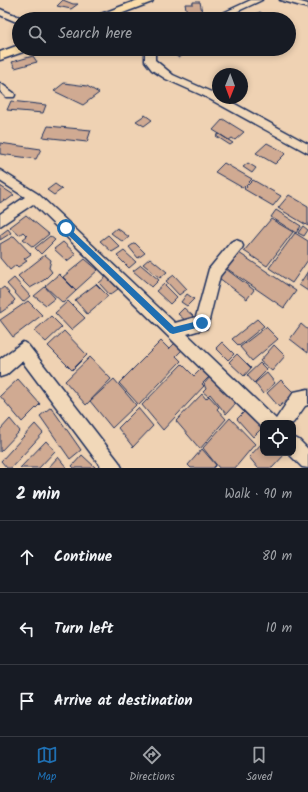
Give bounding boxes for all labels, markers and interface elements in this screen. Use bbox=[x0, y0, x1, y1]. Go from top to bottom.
search box bbox=[12, 12, 296, 56]
text: Search here bbox=[58, 22, 132, 46]
icon: search bbox=[26, 23, 48, 45]
north arrow bbox=[212, 68, 248, 104]
route start bbox=[57, 219, 75, 237]
route end bbox=[193, 314, 211, 332]
map controls bbox=[260, 420, 296, 456]
button: locate bbox=[260, 420, 296, 456]
text: 2 min bbox=[16, 481, 60, 508]
text: Walk · 90 m bbox=[225, 484, 292, 505]
text: Continue bbox=[54, 545, 112, 569]
icon: ahead bbox=[16, 546, 38, 568]
text: 80 m bbox=[262, 546, 292, 567]
text: Turn left bbox=[54, 617, 114, 641]
icon: left bbox=[16, 618, 38, 640]
text: 10 m bbox=[266, 618, 292, 639]
text: Arrive at destination bbox=[54, 689, 193, 713]
icon: arrive bbox=[16, 690, 38, 712]
tab: Map bbox=[36, 744, 58, 786]
tab: Directions bbox=[129, 744, 175, 786]
tab: Saved bbox=[246, 744, 272, 786]

